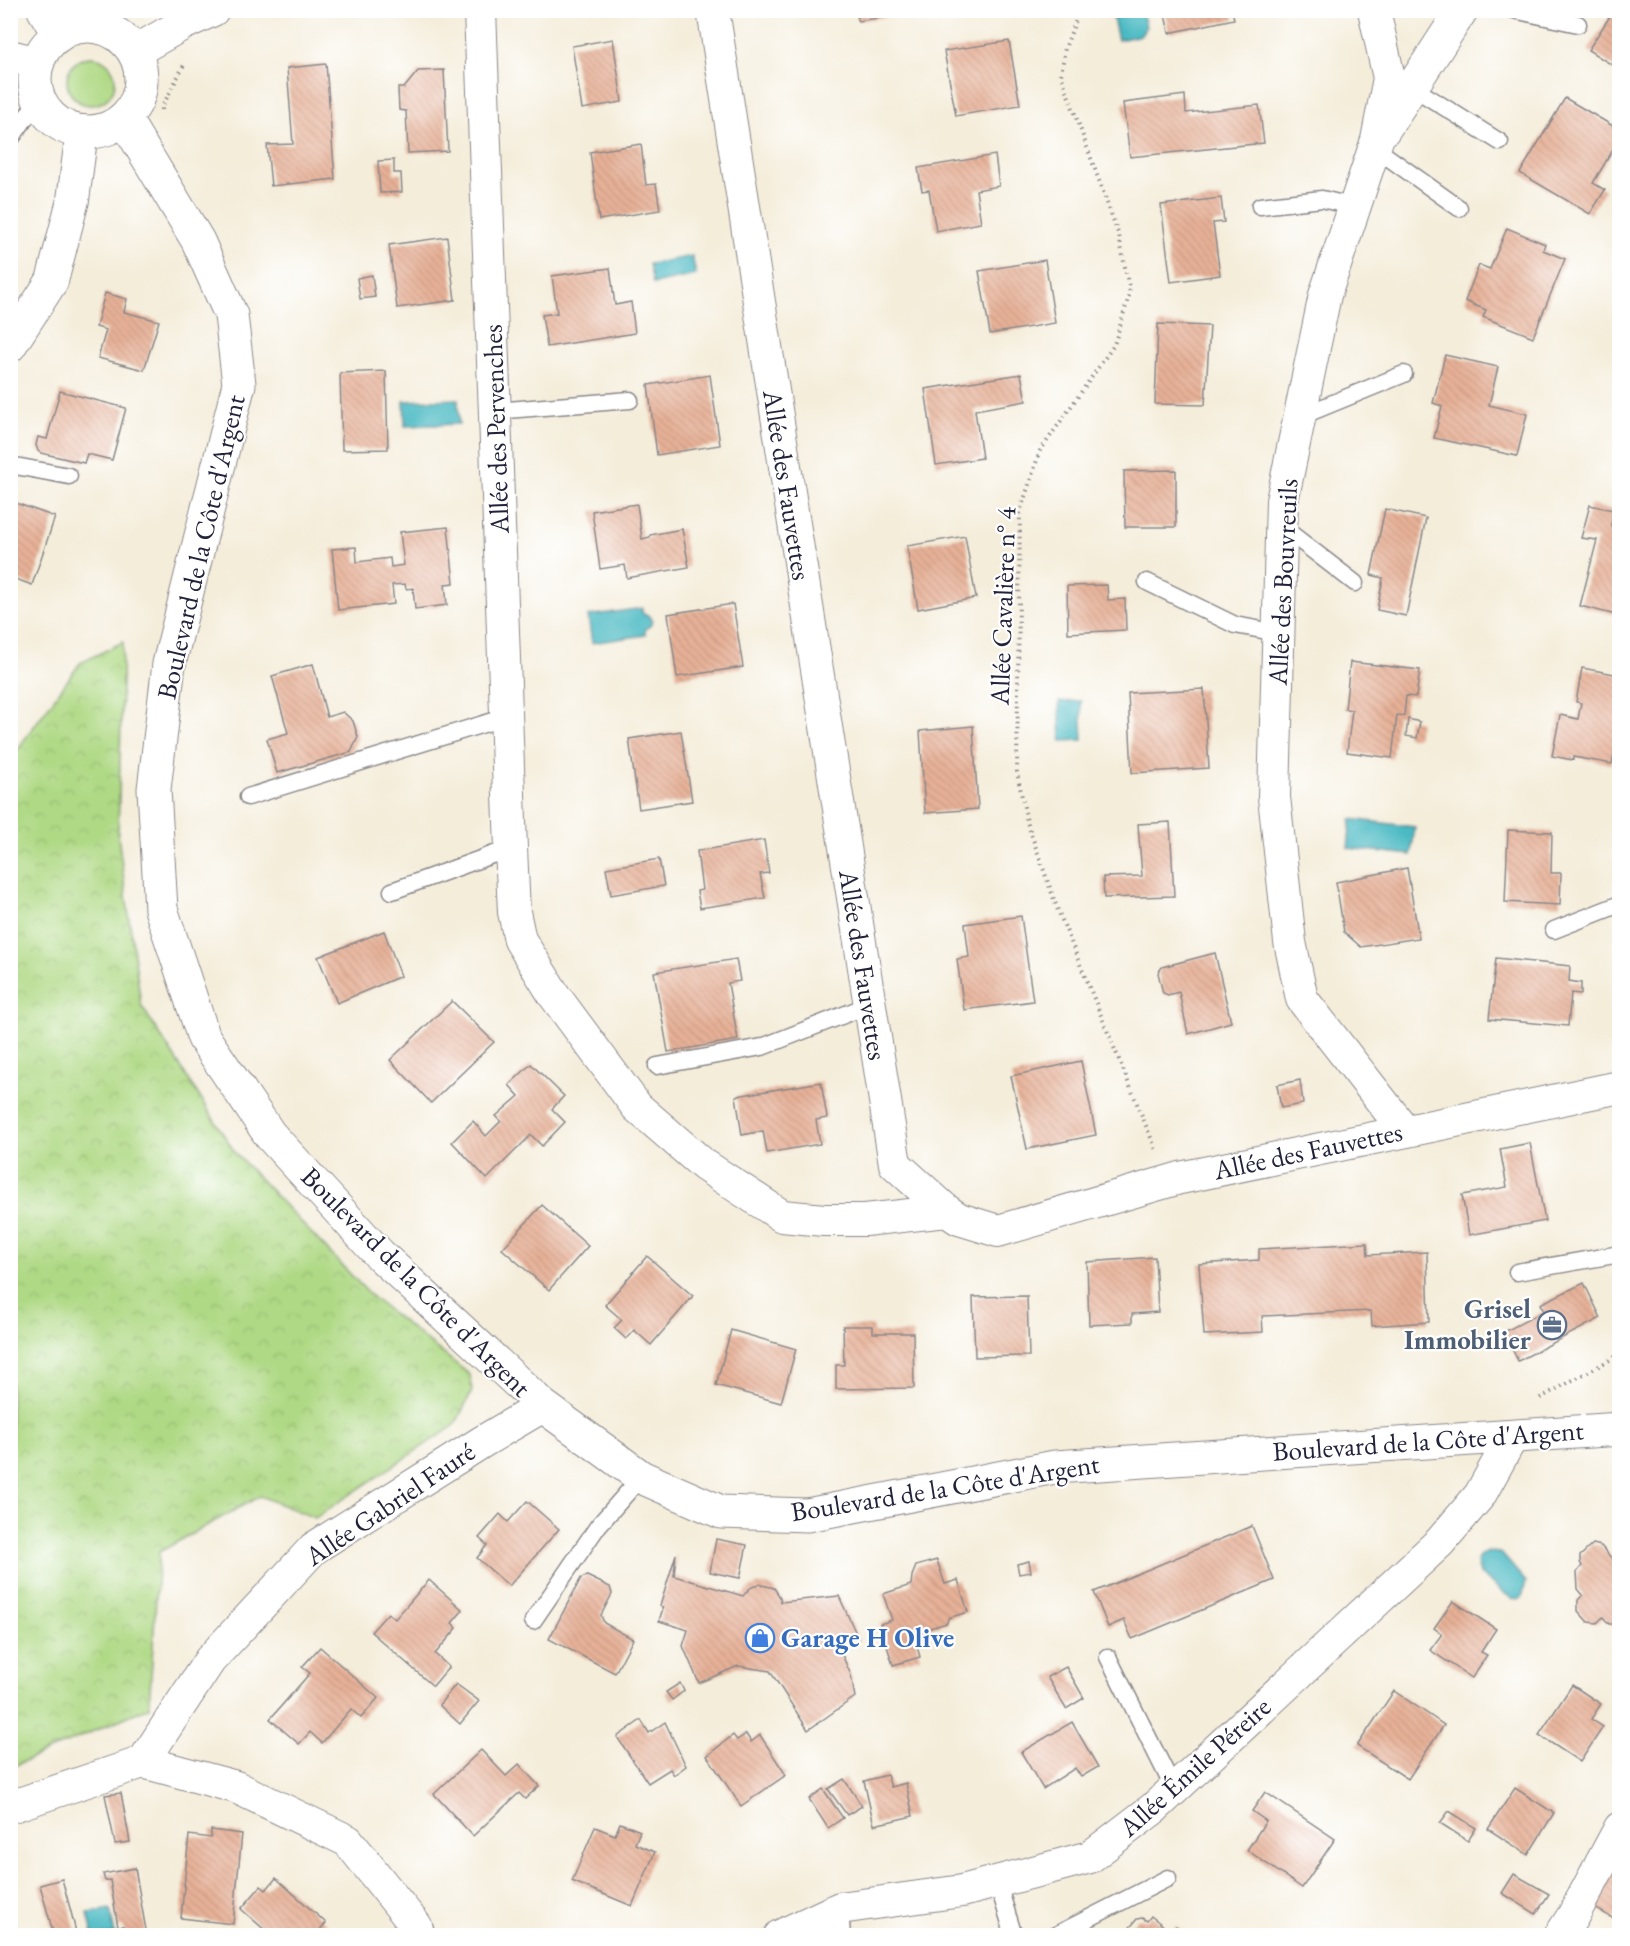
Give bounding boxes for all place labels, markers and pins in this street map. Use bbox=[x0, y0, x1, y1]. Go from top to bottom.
place label: Grisel Immobilier bbox=[1404, 1291, 1532, 1357]
office icon: Grisel Immobilier bbox=[1536, 1309, 1568, 1341]
place label: Garage H Olive bbox=[781, 1620, 954, 1655]
shop icon: Garage H Olive bbox=[744, 1622, 776, 1654]

